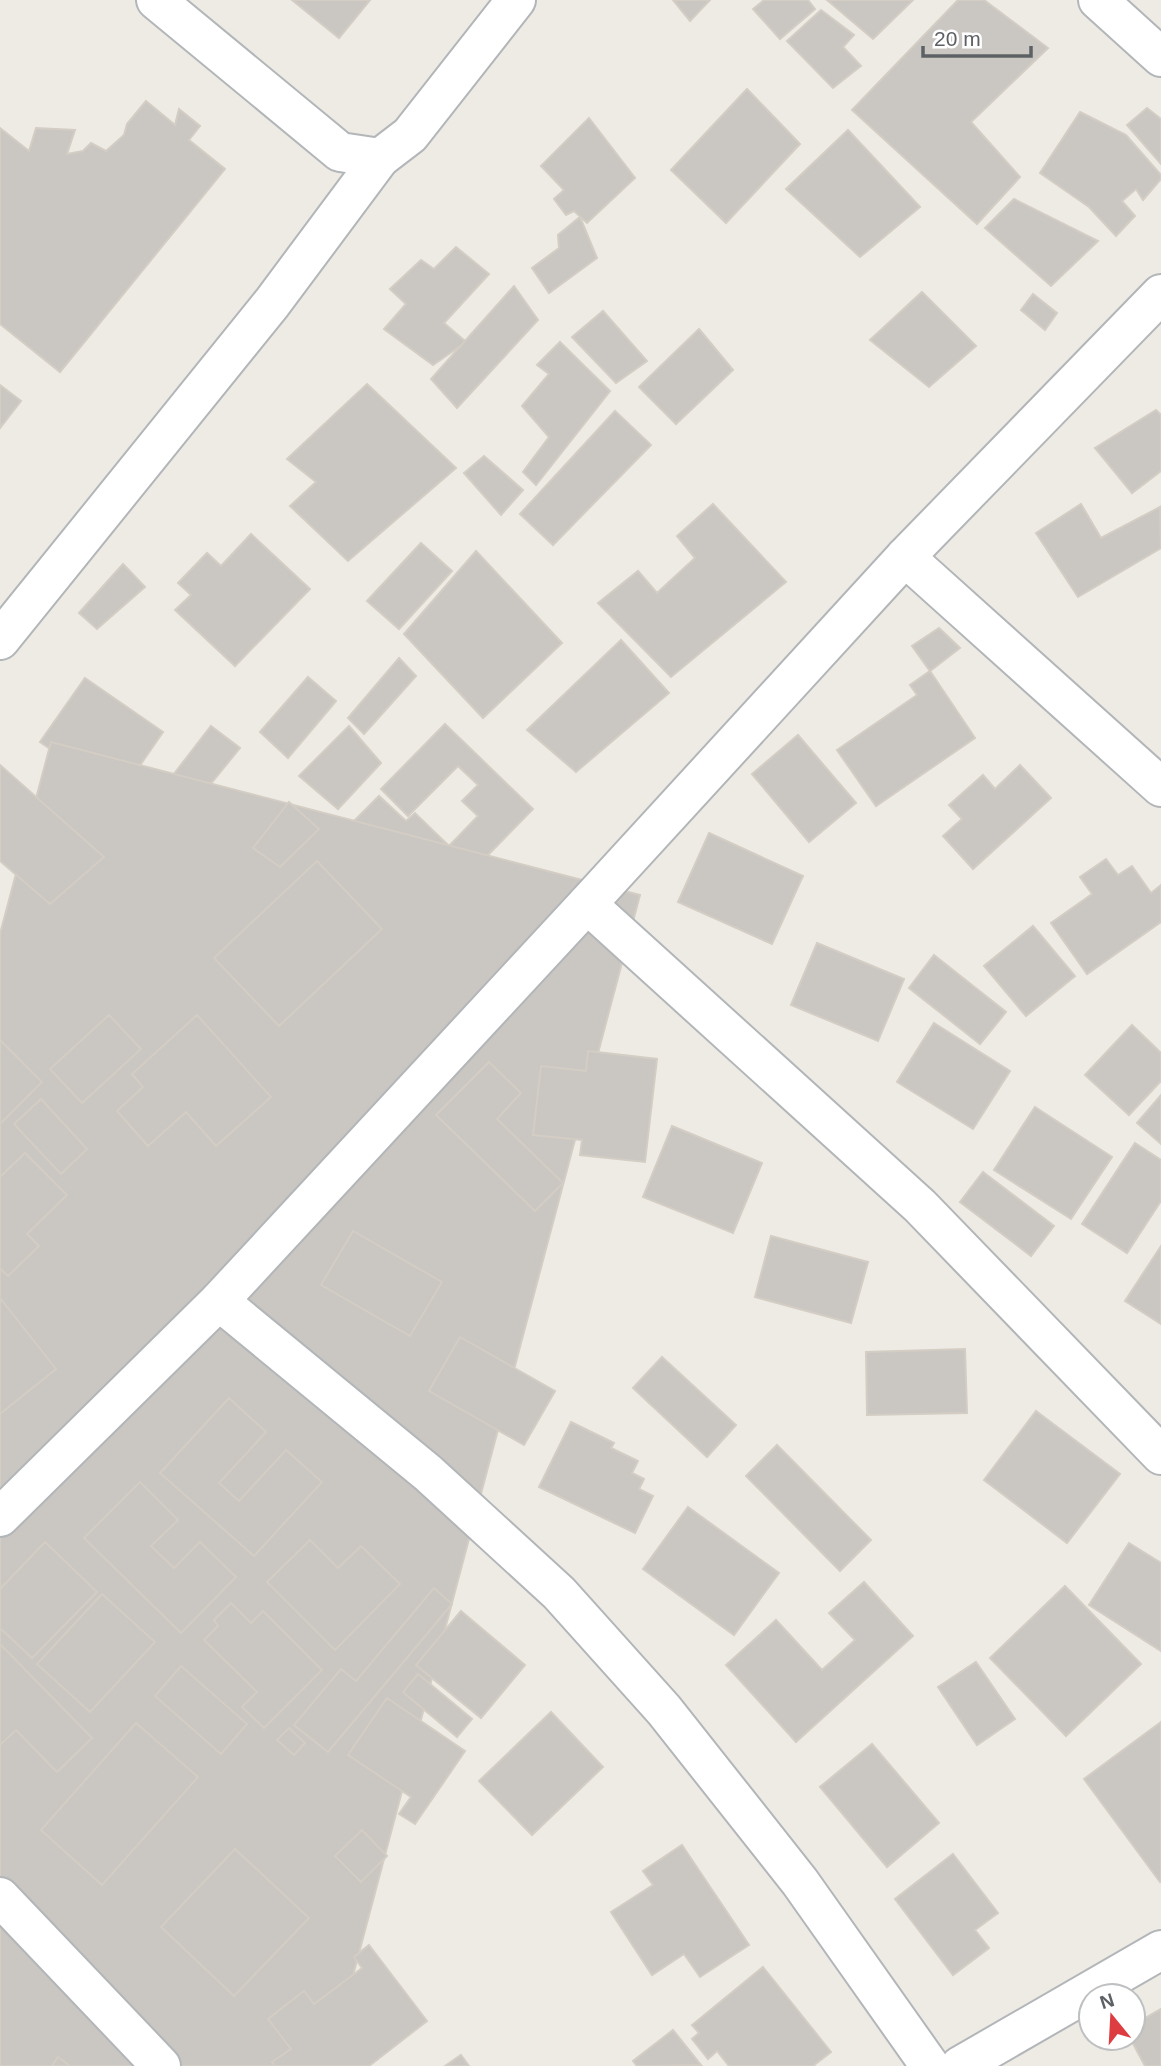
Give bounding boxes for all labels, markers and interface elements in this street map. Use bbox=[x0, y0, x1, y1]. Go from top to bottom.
scale bar bbox=[923, 14, 1032, 58]
text: 20 m bbox=[934, 27, 981, 50]
north arrow bbox=[1077, 1982, 1147, 2052]
text: N bbox=[1097, 1989, 1117, 2013]

